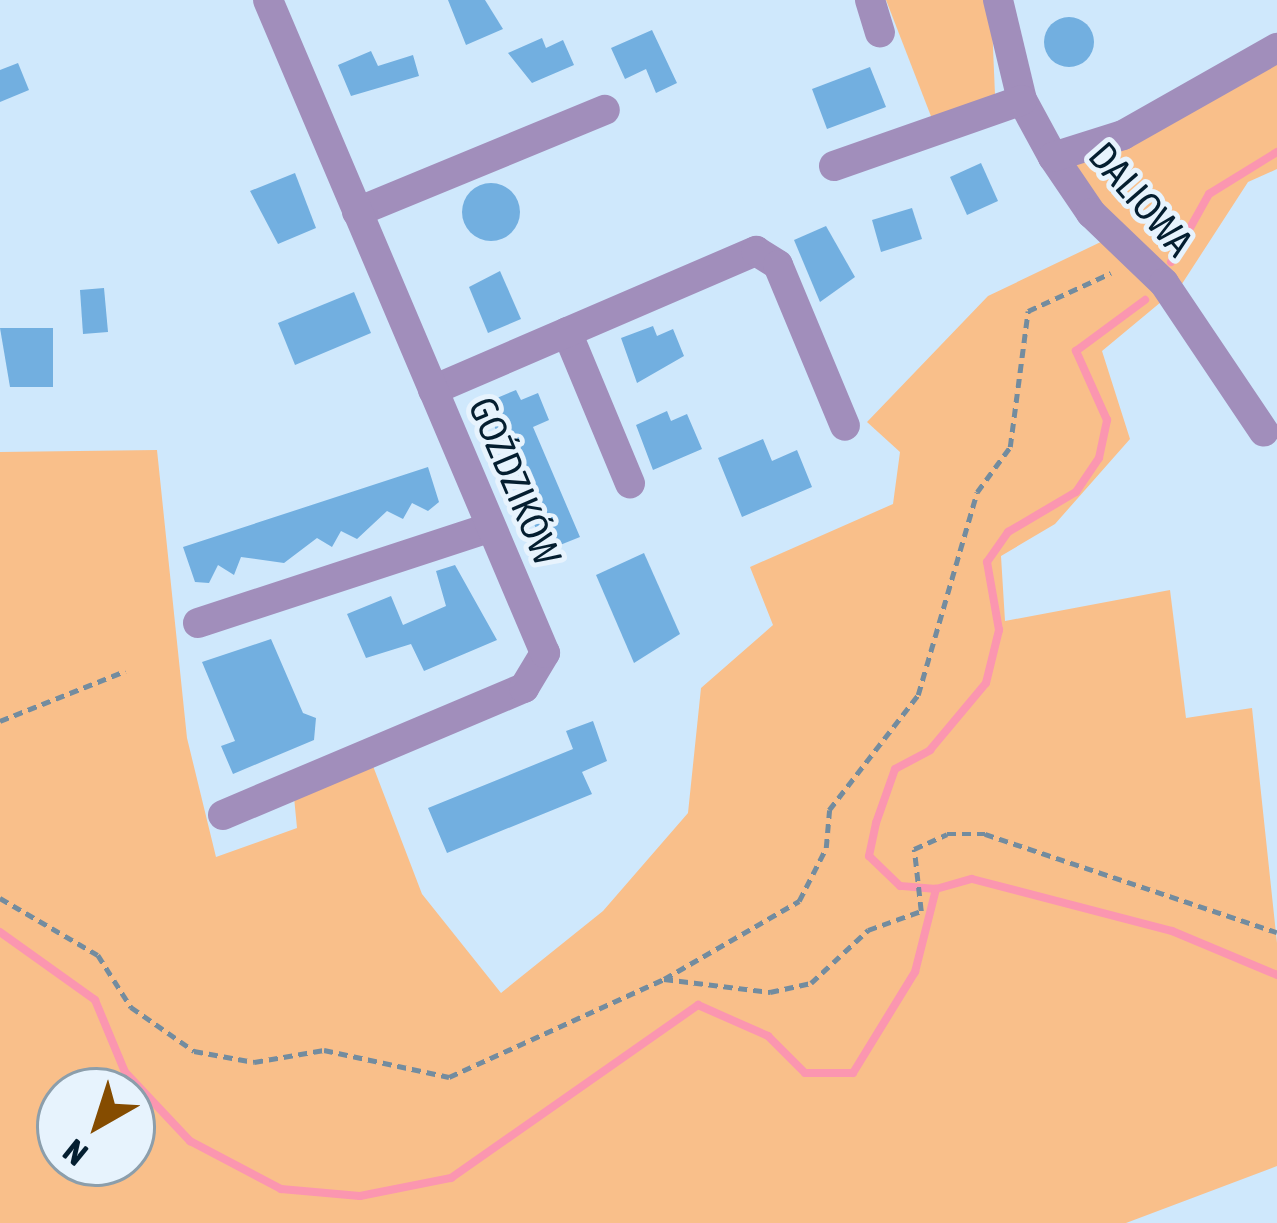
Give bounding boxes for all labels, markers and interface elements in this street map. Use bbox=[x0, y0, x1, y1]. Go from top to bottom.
street label: DALIOWA bbox=[1079, 133, 1203, 265]
street label: GOŹDZIKÓW bbox=[459, 390, 571, 572]
north arrow bbox=[36, 1067, 156, 1187]
text: N bbox=[56, 1132, 95, 1174]

